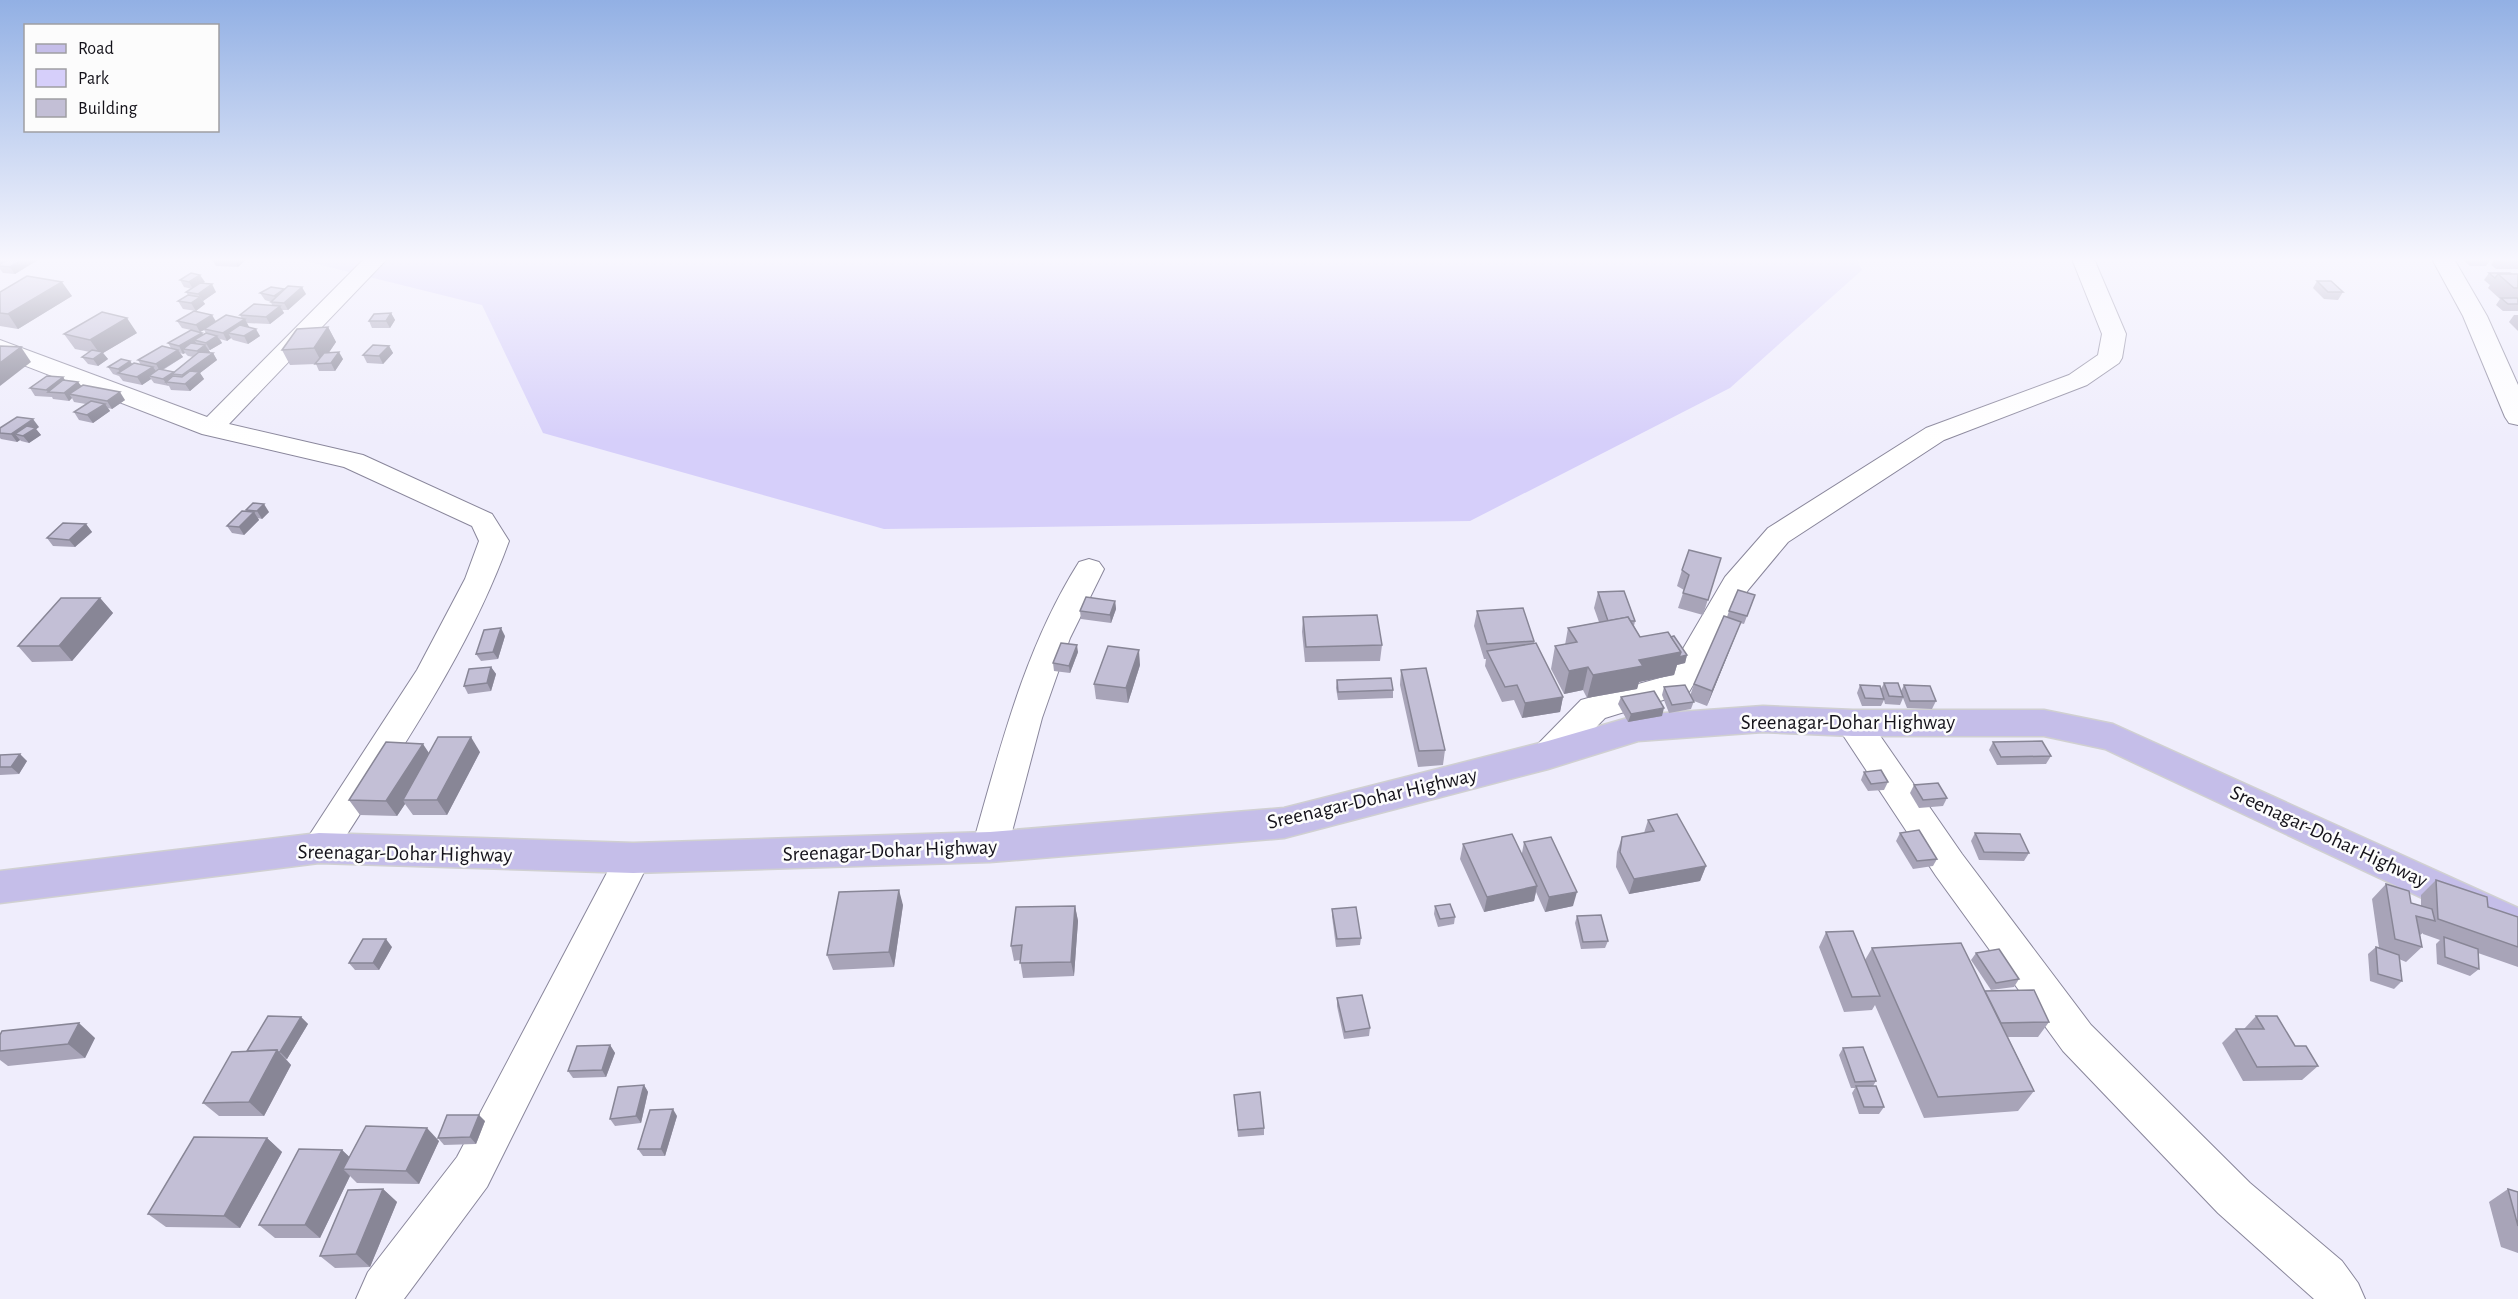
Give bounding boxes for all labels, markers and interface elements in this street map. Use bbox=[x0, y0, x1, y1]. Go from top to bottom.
legend bbox=[24, 24, 219, 132]
text: Road bbox=[78, 40, 114, 58]
text: Park bbox=[78, 70, 110, 88]
text: Building bbox=[78, 100, 138, 118]
street label: Sreenagar-Dohar Highway bbox=[1741, 712, 1955, 733]
street label: Sreenagar-Dohar Highway bbox=[1265, 764, 1479, 833]
street label: Sreenagar-Dohar Highway bbox=[2227, 782, 2431, 891]
street label: Sreenagar-Dohar Highway bbox=[782, 836, 998, 865]
street label: Sreenagar-Dohar Highway bbox=[298, 841, 513, 866]

